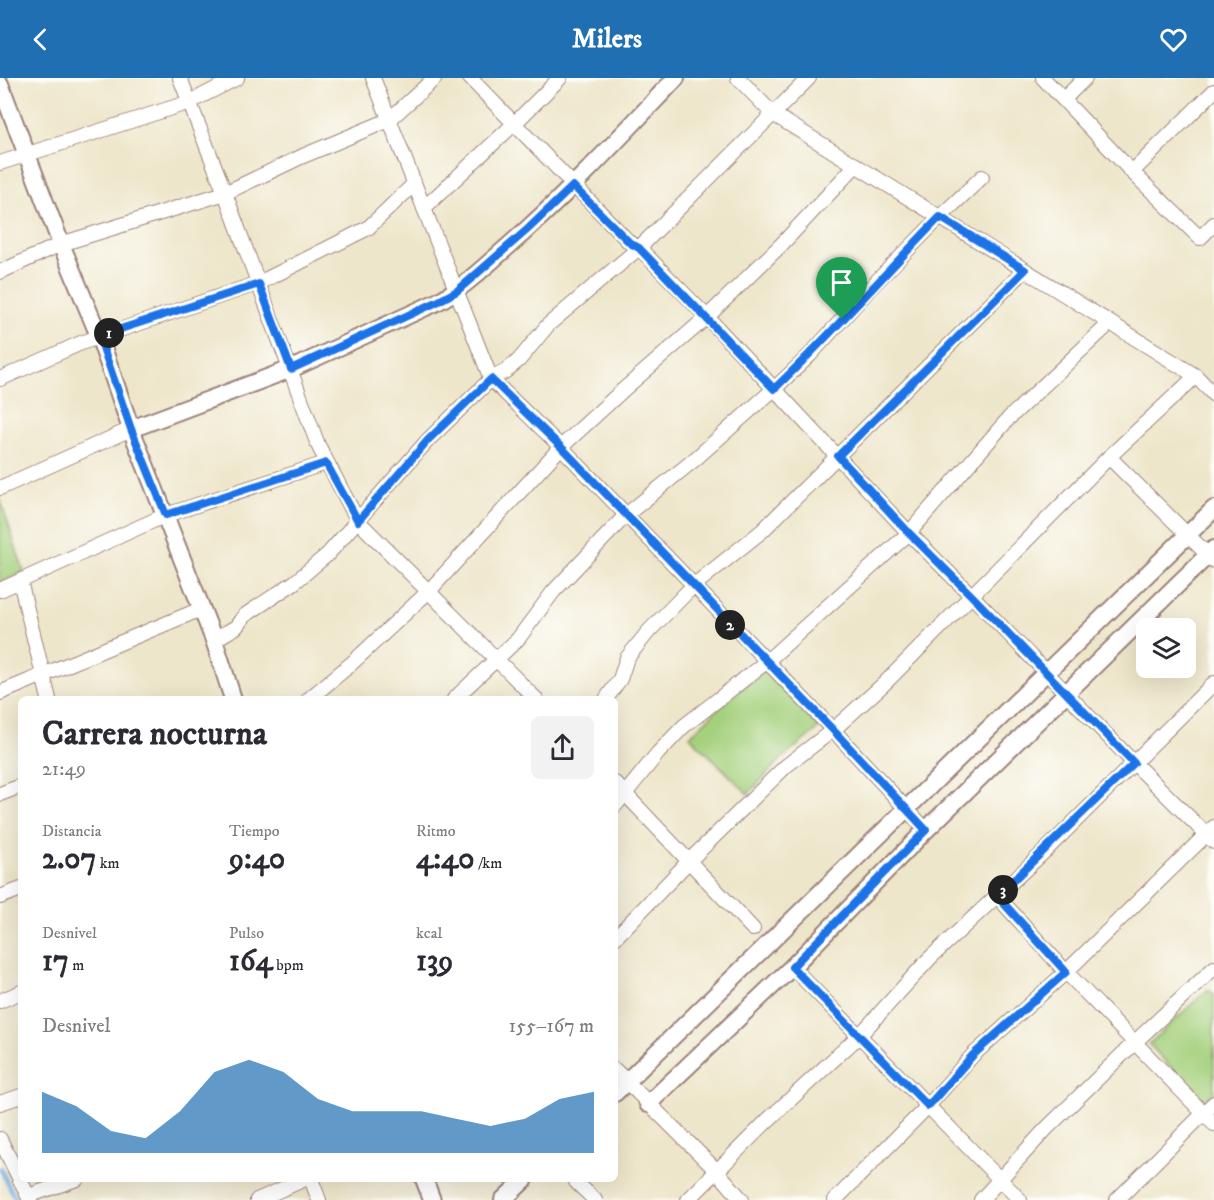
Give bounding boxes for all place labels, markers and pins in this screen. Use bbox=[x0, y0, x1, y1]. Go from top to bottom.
pin bbox=[816, 257, 867, 319]
pin: 1 bbox=[94, 318, 124, 348]
pin: 2 bbox=[715, 610, 745, 640]
pin: 3 bbox=[988, 875, 1018, 905]

